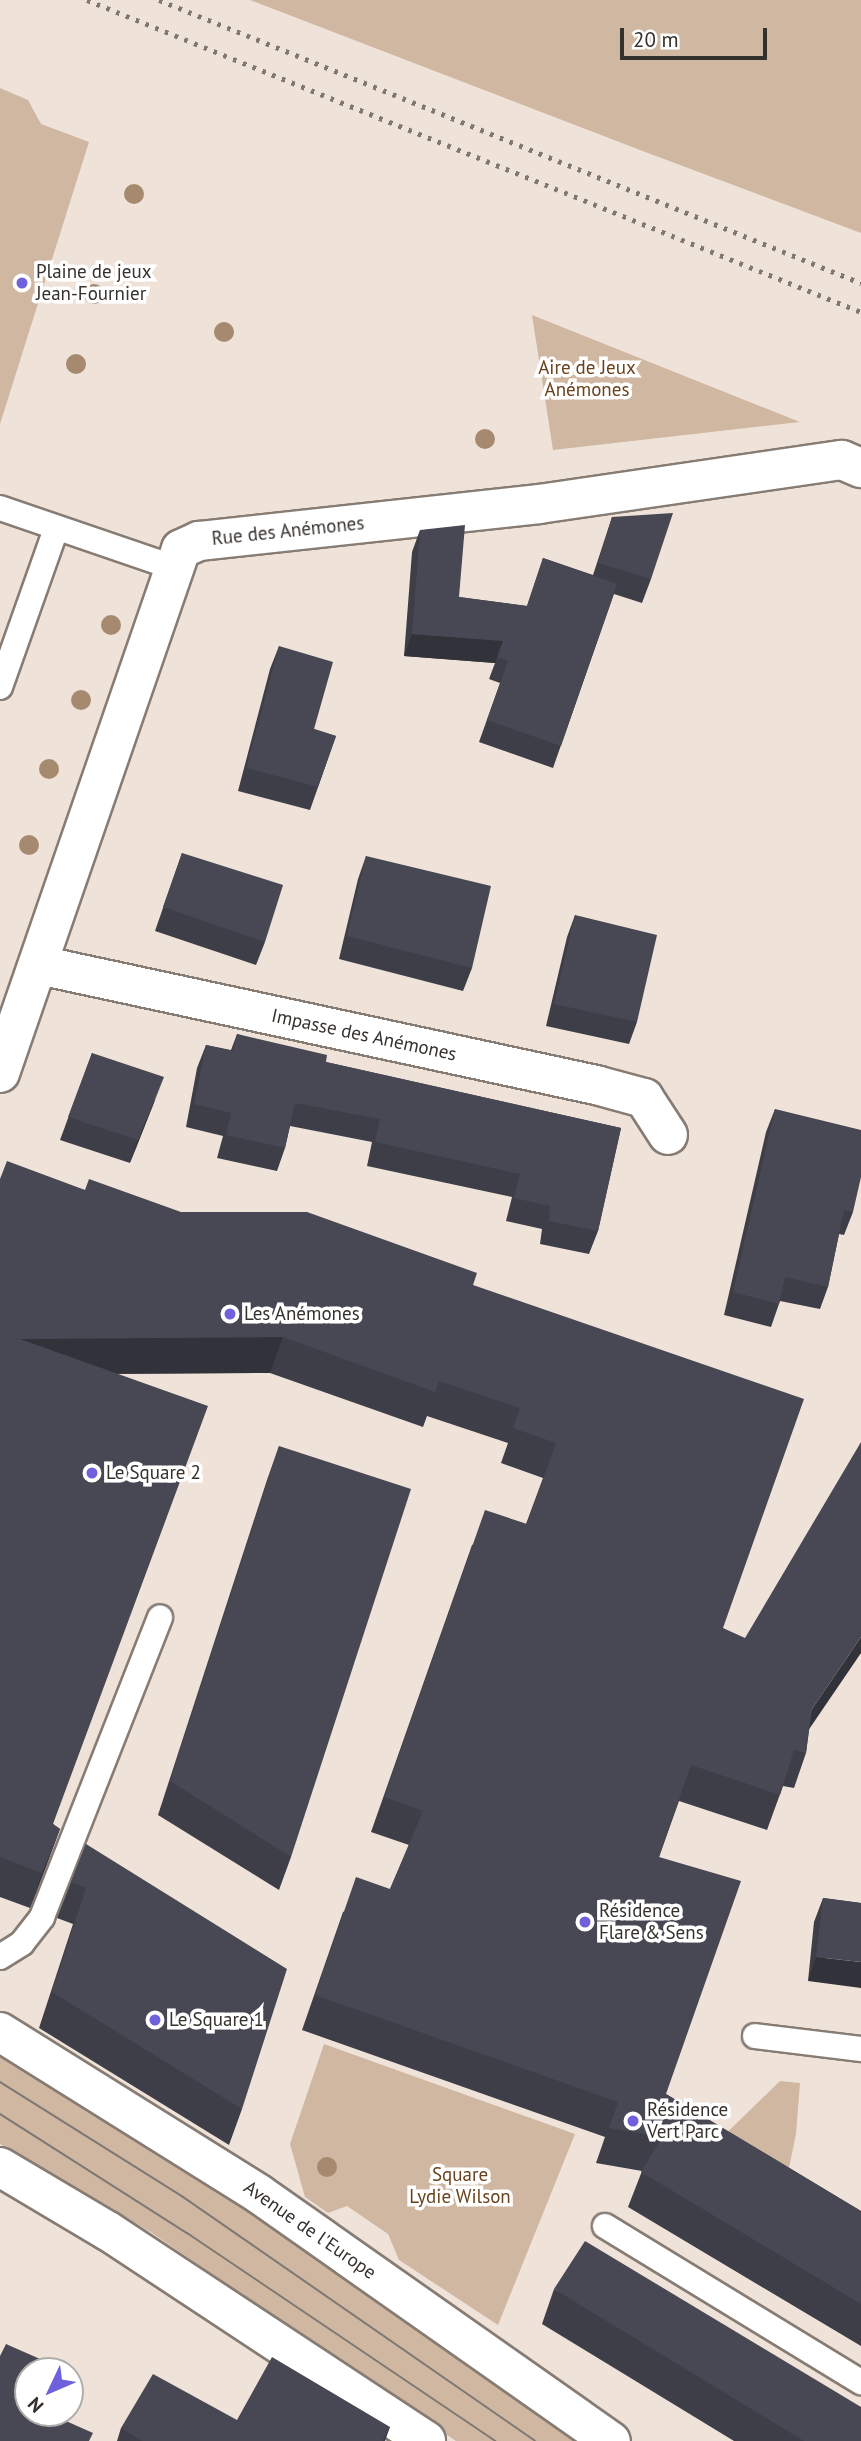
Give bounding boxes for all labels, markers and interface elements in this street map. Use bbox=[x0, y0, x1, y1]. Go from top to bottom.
scale bar bbox=[623, 14, 770, 58]
text: 20 m bbox=[633, 26, 679, 53]
place label: Plaine de jeux Jean-Fournier bbox=[36, 261, 152, 305]
marker: Plaine de jeux Jean-Fournier bbox=[14, 275, 30, 291]
park label: Aire de Jeux Anémones bbox=[538, 357, 636, 401]
street label: Rue des Anémones bbox=[210, 512, 366, 550]
street label: Impasse des Anémones bbox=[269, 1004, 459, 1066]
place label: Les Anémones bbox=[244, 1303, 360, 1325]
marker: Les Anémones bbox=[222, 1306, 238, 1322]
place label: Le Square 2 bbox=[106, 1462, 201, 1484]
marker: Le Square 2 bbox=[84, 1465, 100, 1481]
place label: Résidence Flare & Sens bbox=[599, 1900, 704, 1944]
marker: Résidence Flare & Sens bbox=[577, 1914, 593, 1930]
place label: Le Square 1 bbox=[169, 2009, 264, 2031]
marker: Le Square 1 bbox=[147, 2012, 163, 2028]
place label: Résidence Vert Parc bbox=[647, 2099, 728, 2143]
marker: Résidence Vert Parc bbox=[625, 2113, 641, 2129]
park label: Square Lydie Wilson bbox=[409, 2164, 511, 2208]
street label: Avenue de l'Europe bbox=[240, 2176, 380, 2284]
north arrow bbox=[14, 2357, 84, 2427]
text: N bbox=[22, 2392, 48, 2418]

